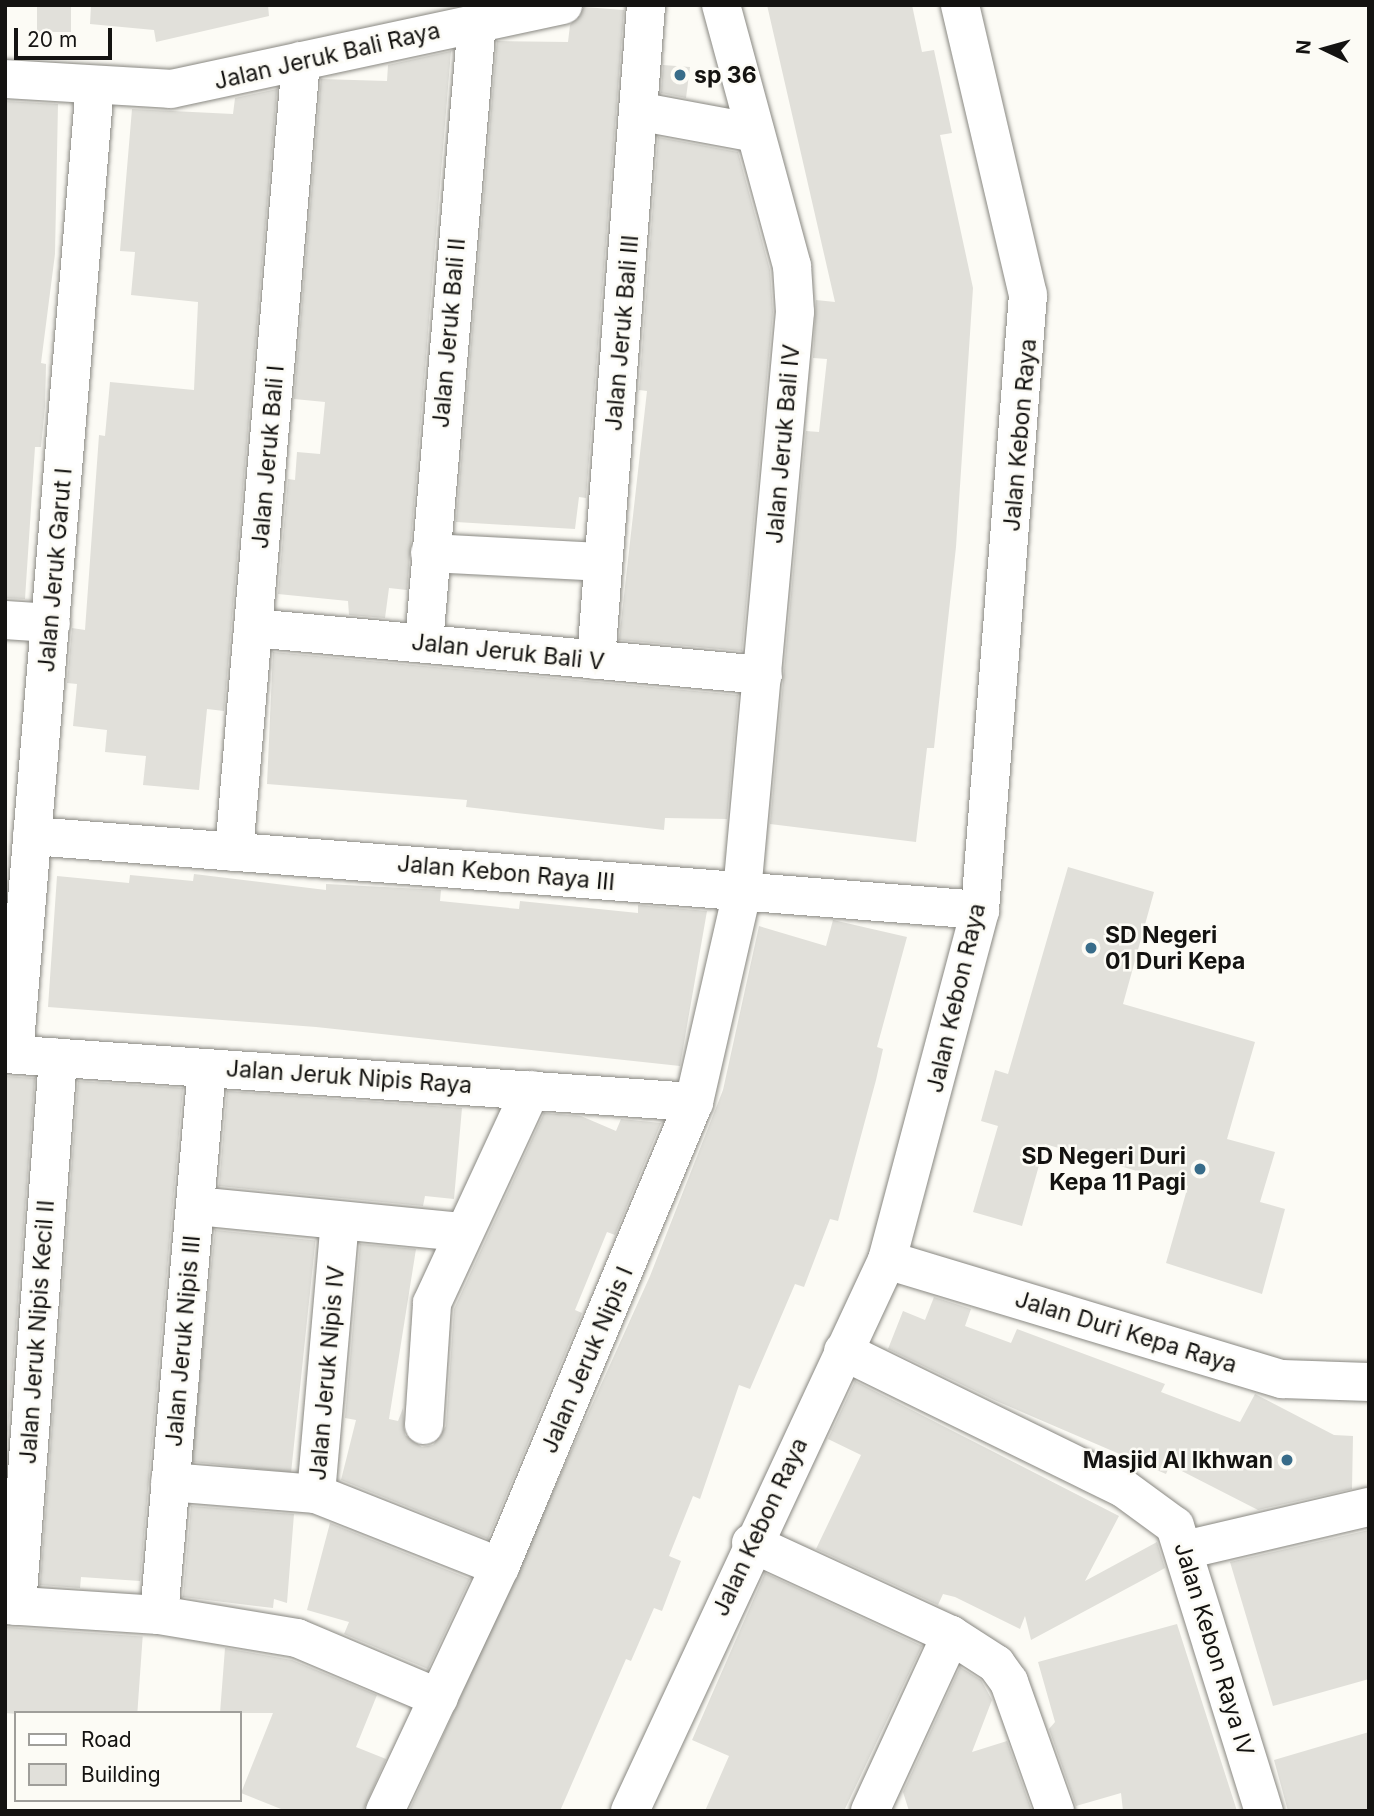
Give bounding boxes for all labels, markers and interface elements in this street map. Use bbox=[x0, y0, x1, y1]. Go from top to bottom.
scale bar bbox=[18, 14, 116, 58]
north arrow bbox=[1290, 14, 1360, 84]
street label: Jalan Jeruk Bali Raya bbox=[211, 17, 443, 95]
text: 20 m bbox=[27, 27, 77, 52]
text: N bbox=[1291, 39, 1316, 55]
place label: sp 36 bbox=[694, 61, 757, 89]
marker: sp 36 bbox=[672, 67, 688, 83]
street label: Jalan Jeruk Bali III bbox=[600, 234, 644, 432]
street label: Jalan Jeruk Bali II bbox=[427, 237, 471, 429]
street label: Jalan Kebon Raya bbox=[998, 337, 1042, 533]
street label: Jalan Jeruk Bali IV bbox=[761, 343, 805, 545]
street label: Jalan Jeruk Bali I bbox=[246, 364, 290, 550]
street label: Jalan Jeruk Garut I bbox=[32, 467, 78, 673]
street label: Jalan Jeruk Bali V bbox=[410, 628, 606, 676]
street label: Jalan Kebon Raya III bbox=[396, 850, 616, 896]
street label: Jalan Kebon Raya bbox=[921, 901, 991, 1095]
place label: SD Negeri 01 Duri Kepa bbox=[1105, 921, 1245, 975]
marker: SD Negeri 01 Duri Kepa bbox=[1083, 940, 1099, 956]
street label: Jalan Jeruk Nipis Raya bbox=[225, 1055, 473, 1099]
place label: SD Negeri Duri Kepa 11 Pagi bbox=[1022, 1142, 1186, 1196]
marker: SD Negeri Duri Kepa 11 Pagi bbox=[1192, 1161, 1208, 1177]
street label: Jalan Jeruk Nipis Kecil II bbox=[14, 1199, 60, 1465]
street label: Jalan Jeruk Nipis III bbox=[160, 1234, 206, 1448]
street label: Jalan Jeruk Nipis I bbox=[535, 1263, 639, 1457]
street label: Jalan Jeruk Nipis IV bbox=[304, 1264, 350, 1482]
street label: Jalan Duri Kepa Raya bbox=[1012, 1285, 1240, 1379]
street label: Jalan Kebon Raya bbox=[707, 1433, 813, 1621]
place label: Masjid Al Ikhwan bbox=[1083, 1446, 1273, 1474]
marker: Masjid Al Ikhwan bbox=[1279, 1452, 1295, 1468]
street label: Jalan Kebon Raya IV bbox=[1168, 1539, 1260, 1759]
legend bbox=[14, 1711, 242, 1802]
text: Road bbox=[81, 1727, 132, 1752]
text: Building bbox=[81, 1762, 161, 1787]

